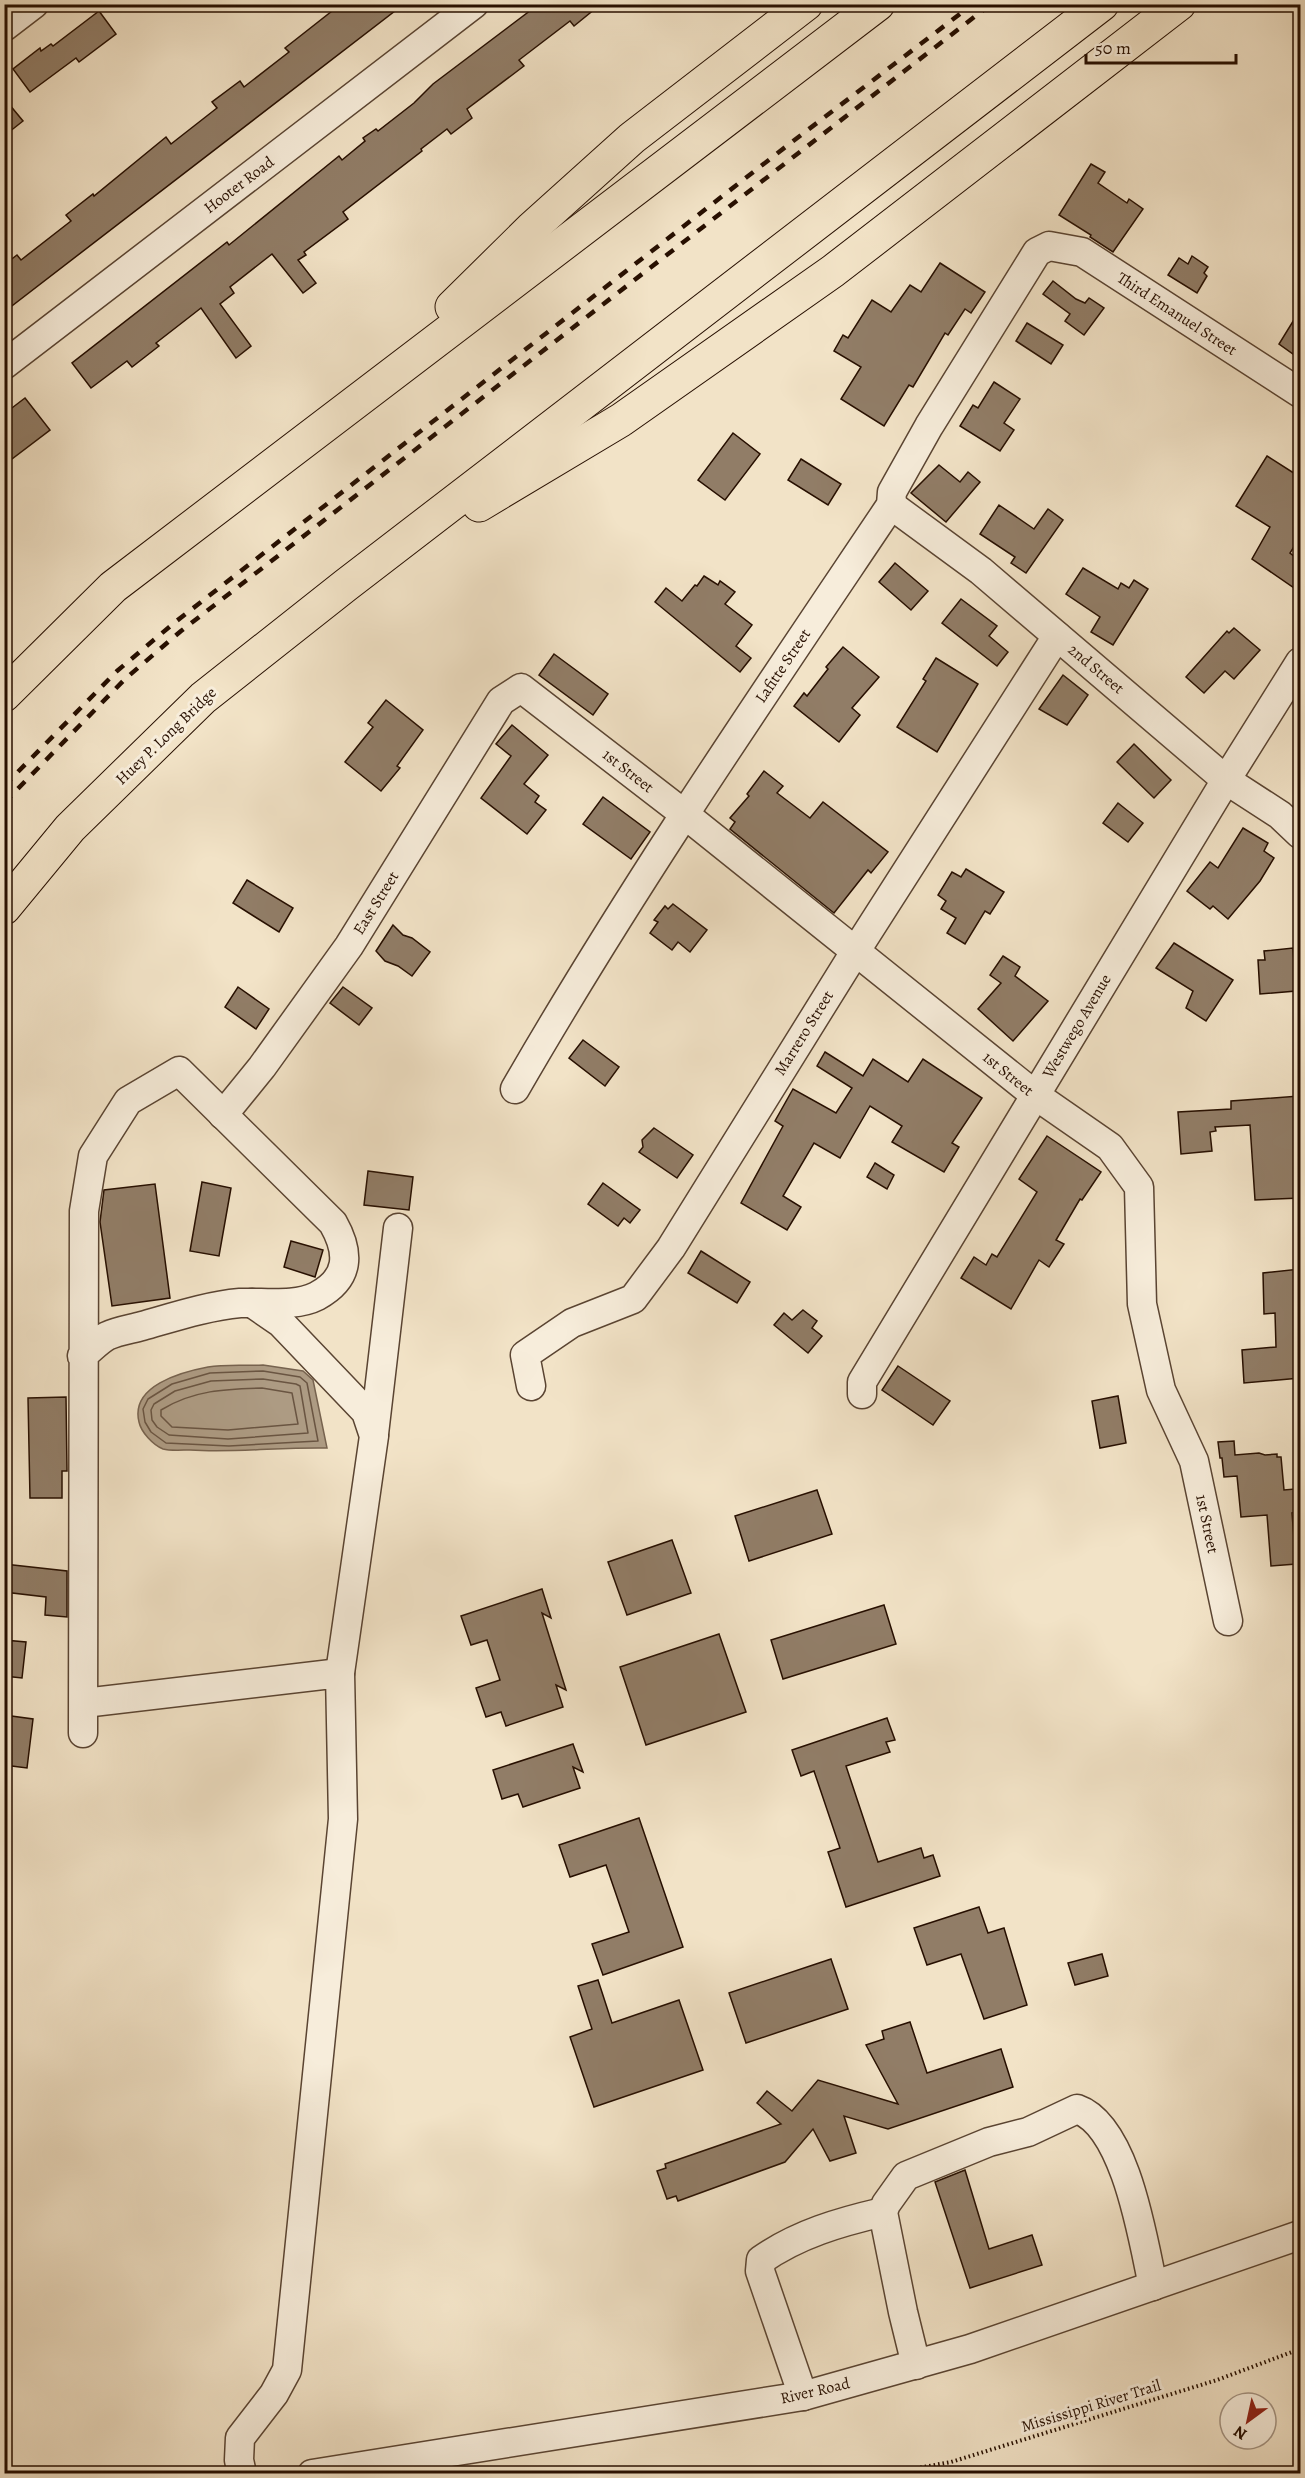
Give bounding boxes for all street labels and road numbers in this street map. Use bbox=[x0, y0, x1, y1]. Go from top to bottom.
street label: Hooter Road bbox=[199, 151, 279, 219]
street label: Third Emanuel Street bbox=[1113, 267, 1241, 361]
street label: Lafitte Street bbox=[750, 625, 816, 707]
street label: 2nd Street bbox=[1063, 639, 1129, 699]
street label: Huey P. Long Bridge bbox=[111, 682, 221, 790]
street label: 1st Street bbox=[598, 744, 658, 798]
street label: East Street bbox=[348, 867, 404, 939]
street label: Westwego Avenue bbox=[1037, 970, 1117, 1083]
street label: Marrero Street bbox=[769, 986, 839, 1080]
street label: 1st Street bbox=[978, 1047, 1038, 1101]
street label: 1st Street bbox=[1190, 1493, 1224, 1555]
street label: River Road bbox=[778, 2372, 852, 2410]
street label: Mississippi River Trail bbox=[1019, 2374, 1164, 2438]

